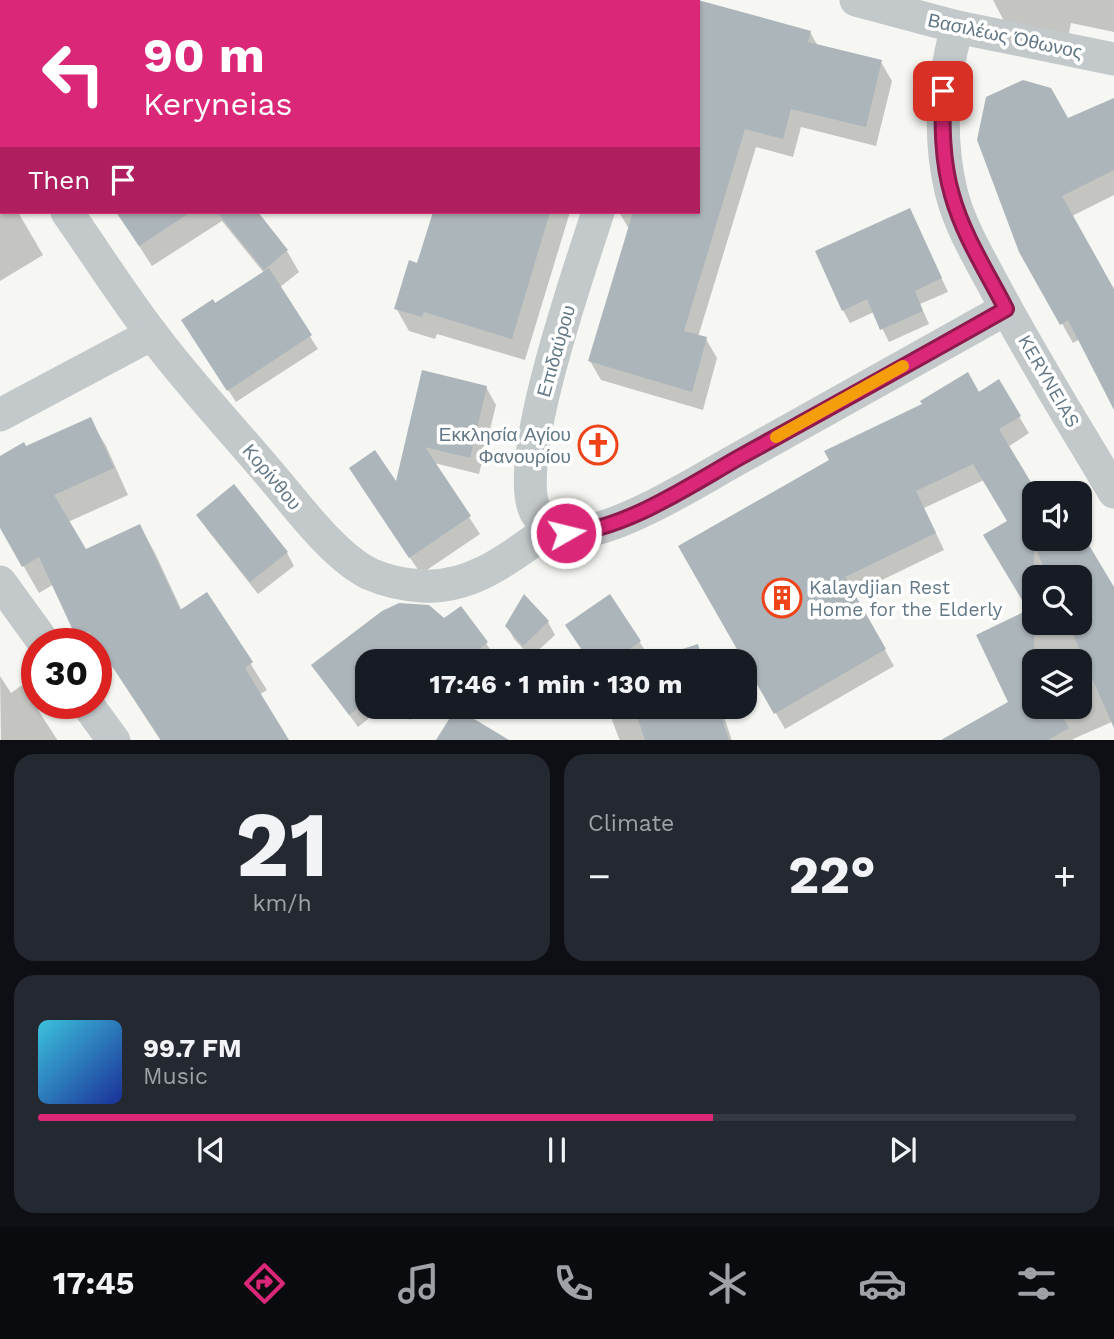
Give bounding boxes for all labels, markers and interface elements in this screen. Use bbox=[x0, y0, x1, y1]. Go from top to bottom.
street label: Βασιλέως Όθωνος bbox=[926, 8, 1084, 64]
text: 90 m bbox=[143, 26, 265, 84]
icon: left bbox=[28, 28, 119, 119]
pin bbox=[913, 61, 973, 121]
icon: arrive bbox=[924, 72, 962, 110]
text: Keryneias bbox=[143, 85, 292, 123]
icon: arrive bbox=[104, 161, 142, 199]
text: Then bbox=[28, 165, 90, 195]
street label: Επιδαύρου bbox=[532, 302, 580, 400]
street label: KERYNEIAS bbox=[1013, 330, 1085, 432]
place label: Εκκλησία Αγίου Φανουρίου bbox=[439, 423, 571, 468]
church icon: Εκκλησία Αγίου Φανουρίου bbox=[577, 424, 619, 466]
street label: Κορίνθου bbox=[238, 439, 306, 515]
map controls bbox=[1022, 481, 1092, 719]
button: sound bbox=[1022, 481, 1092, 551]
position arrow bbox=[529, 496, 603, 570]
button: search bbox=[1022, 565, 1092, 635]
place label: Kalaydjian Rest Home for the Elderly bbox=[809, 576, 1002, 621]
building icon: Kalaydjian Rest Home for the Elderly bbox=[761, 577, 803, 619]
speed limit sign: 30 bbox=[21, 628, 112, 719]
button: layers bbox=[1022, 649, 1092, 719]
text: 17:46 · 1 min · 130 m bbox=[430, 669, 682, 699]
text: 21 bbox=[235, 791, 329, 898]
text: Climate bbox=[588, 810, 674, 837]
text: 22° bbox=[788, 845, 876, 906]
text: − bbox=[588, 854, 611, 898]
text: + bbox=[1053, 854, 1076, 898]
text: km/h bbox=[252, 890, 312, 917]
text: 99.7 FM bbox=[143, 1033, 242, 1063]
text: Music bbox=[143, 1063, 208, 1090]
icon: previous bbox=[192, 1131, 230, 1169]
icon: pause bbox=[538, 1131, 576, 1169]
icon: next bbox=[884, 1131, 922, 1169]
icon: directions bbox=[240, 1259, 289, 1308]
icon: music bbox=[394, 1259, 443, 1308]
icon: phone bbox=[549, 1259, 598, 1308]
icon: climate bbox=[703, 1259, 752, 1308]
icon: car bbox=[858, 1259, 907, 1308]
icon: filters bbox=[1012, 1259, 1061, 1308]
text: 17:45 bbox=[53, 1264, 134, 1302]

